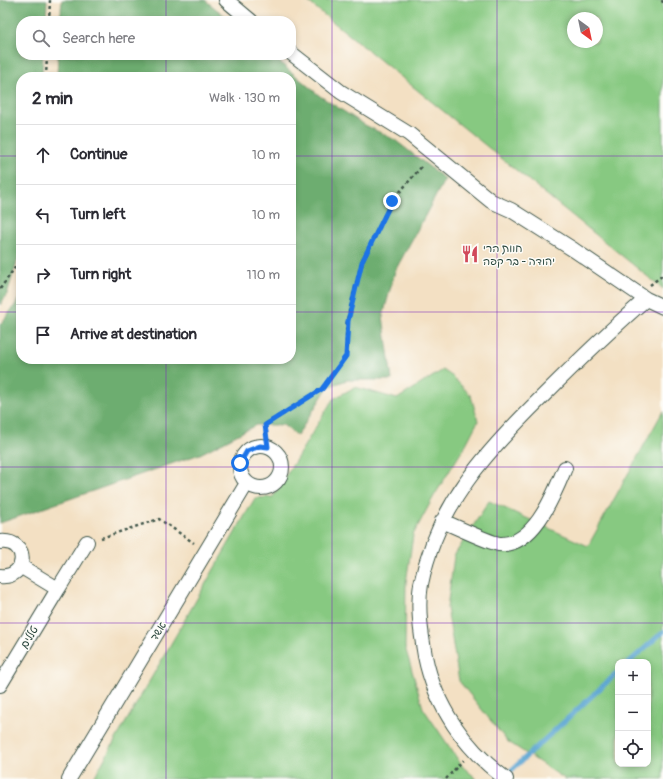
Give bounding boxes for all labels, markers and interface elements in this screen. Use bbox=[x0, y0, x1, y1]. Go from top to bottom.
north arrow bbox=[567, 12, 603, 48]
search box bbox=[16, 16, 296, 60]
icon: search bbox=[30, 27, 52, 49]
text: Search here bbox=[62, 29, 135, 48]
text: 2 min bbox=[32, 88, 73, 109]
text: Walk · 130 m bbox=[209, 90, 280, 106]
icon: ahead bbox=[32, 144, 54, 166]
text: Continue bbox=[70, 145, 128, 164]
text: 10 m bbox=[252, 147, 280, 163]
route end bbox=[383, 192, 401, 210]
icon: left bbox=[32, 204, 54, 226]
text: Turn left bbox=[70, 205, 126, 224]
text: 10 m bbox=[252, 207, 280, 223]
place label: חוות הרי יהודה - בר קפה bbox=[483, 242, 555, 268]
restaurant icon: חוות הרי יהודה - בר קפה bbox=[460, 244, 480, 264]
icon: right bbox=[32, 264, 54, 286]
text: Turn right bbox=[70, 265, 131, 284]
text: 110 m bbox=[247, 267, 280, 283]
icon: arrive bbox=[32, 324, 54, 346]
text: Arrive at destination bbox=[70, 325, 197, 344]
route start bbox=[231, 454, 249, 472]
street label: אשד bbox=[148, 619, 169, 643]
street label: טללים bbox=[18, 623, 41, 651]
map controls bbox=[615, 659, 651, 767]
button: + bbox=[615, 659, 651, 695]
button: − bbox=[615, 695, 651, 731]
button: locate bbox=[615, 731, 651, 767]

